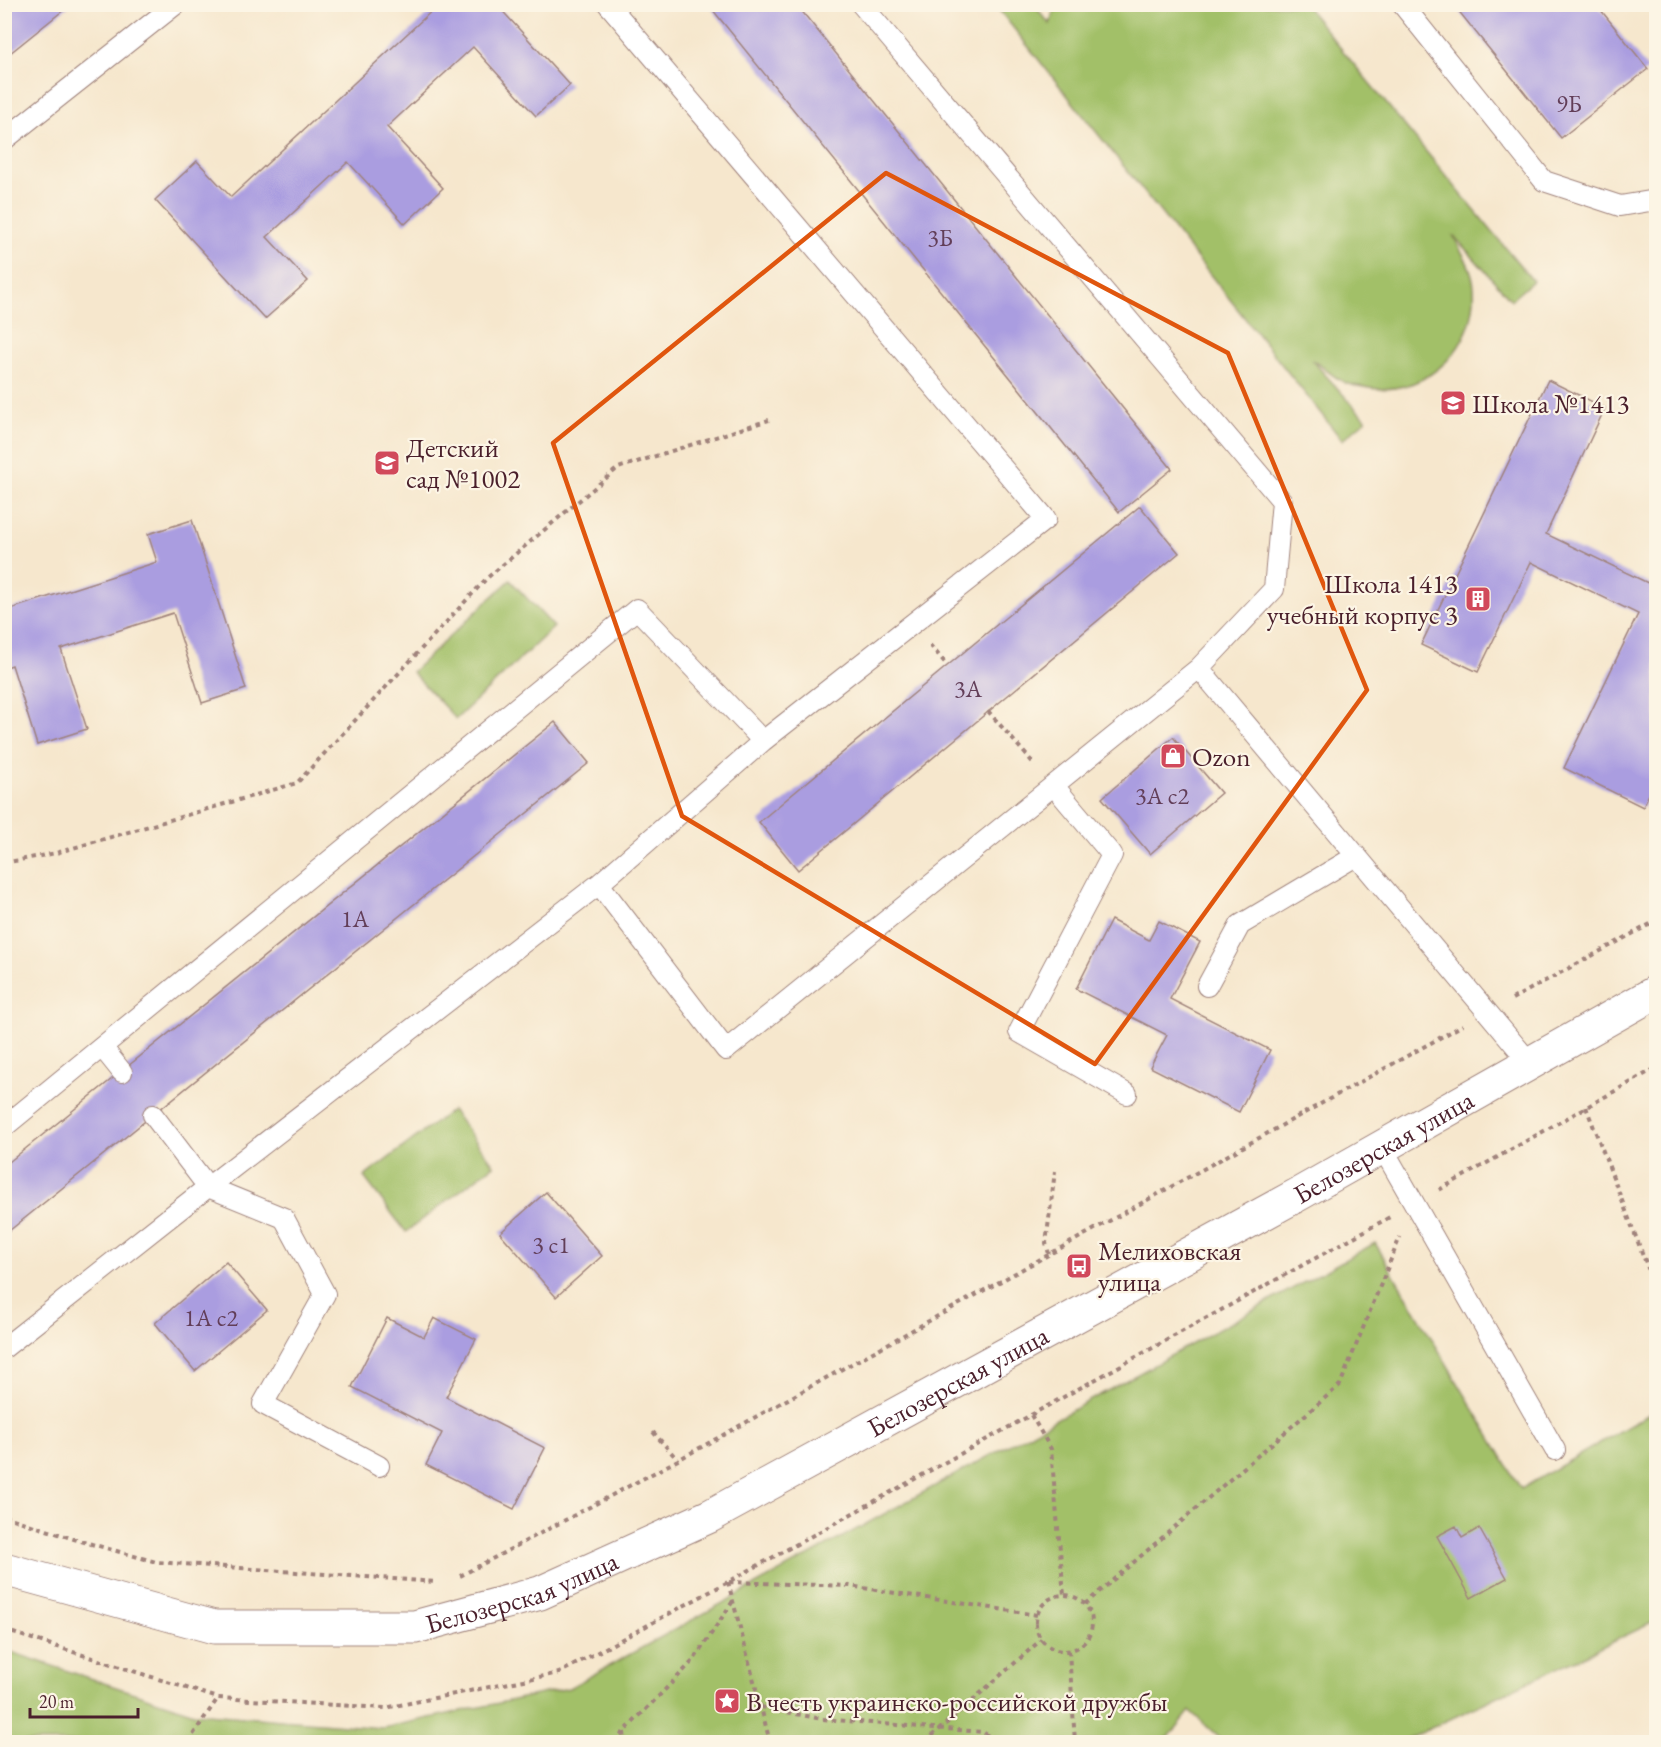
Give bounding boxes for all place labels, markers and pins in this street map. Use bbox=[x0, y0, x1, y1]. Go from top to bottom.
place label: Школа №1413 bbox=[1472, 386, 1629, 421]
school or university icon: Школа №1413 bbox=[1438, 388, 1468, 418]
place label: Детский сад №1002 bbox=[406, 430, 520, 496]
school or university icon: Детский сад №1002 bbox=[372, 448, 402, 478]
place label: Школа 1413 учебный корпус 3 bbox=[1267, 566, 1458, 632]
building icon: Школа 1413 учебный корпус 3 bbox=[1463, 584, 1493, 614]
place label: Ozon bbox=[1192, 739, 1250, 774]
shop icon: Ozon bbox=[1158, 741, 1188, 771]
place label: Мелиховская улица bbox=[1098, 1233, 1241, 1299]
bus stop icon: Мелиховская улица bbox=[1064, 1251, 1094, 1281]
place label: В честь украинско-российской дружбы bbox=[746, 1684, 1168, 1719]
place icon: В честь украинско-российской дружбы bbox=[712, 1686, 742, 1716]

